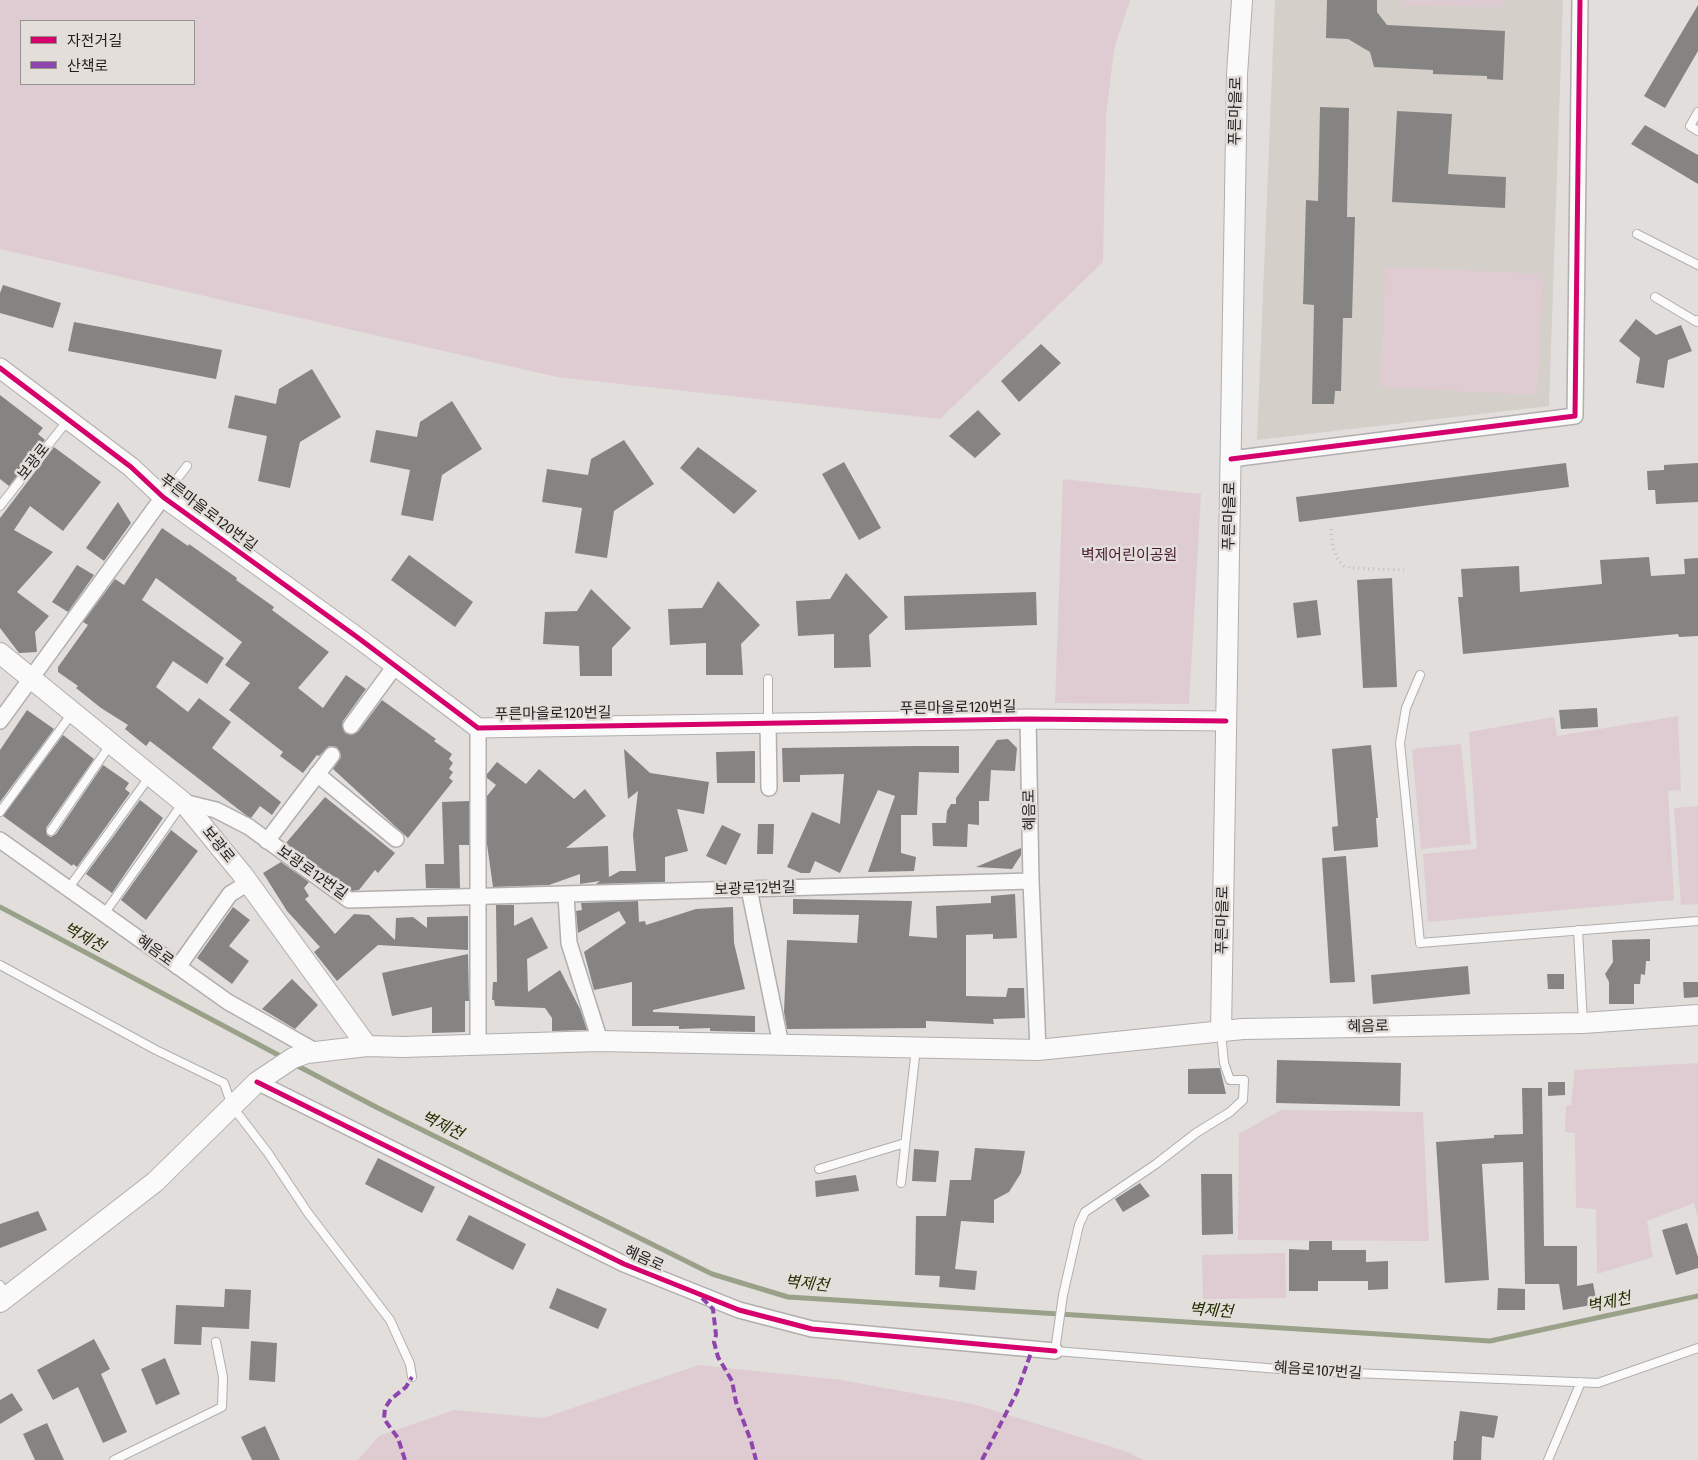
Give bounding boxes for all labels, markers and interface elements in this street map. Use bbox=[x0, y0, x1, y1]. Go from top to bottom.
legend bbox=[20, 20, 195, 85]
text: 자전거길 bbox=[67, 32, 122, 50]
text: 산책로 bbox=[67, 57, 108, 75]
street label: 푸른마을로 bbox=[1226, 76, 1246, 146]
street label: 보광로 bbox=[14, 440, 54, 484]
street label: 푸른마을로120번길 bbox=[156, 471, 260, 555]
street label: 푸른마을로 bbox=[1220, 481, 1240, 551]
park label: 벽제어린이공원 bbox=[1081, 547, 1177, 565]
street label: 푸른마을로120번길 bbox=[899, 698, 1017, 718]
street label: 푸른마을로120번길 bbox=[494, 704, 612, 724]
street label: 혜음로 bbox=[1021, 789, 1039, 831]
street label: 보광로 bbox=[198, 823, 238, 867]
street label: 보광로12번길 bbox=[273, 842, 351, 904]
street label: 보광로12번길 bbox=[714, 879, 796, 899]
street label: 푸른마을로 bbox=[1213, 885, 1233, 955]
water label: 벽제천 bbox=[60, 919, 108, 957]
street label: 혜음로 bbox=[133, 932, 177, 970]
street label: 혜음로 bbox=[1347, 1018, 1389, 1036]
water label: 벽제천 bbox=[418, 1108, 466, 1144]
street label: 혜음로 bbox=[621, 1242, 667, 1276]
water label: 벽제천 bbox=[784, 1272, 830, 1296]
water label: 벽제천 bbox=[1585, 1289, 1633, 1317]
water label: 벽제천 bbox=[1188, 1300, 1234, 1322]
street label: 혜음로107번길 bbox=[1273, 1359, 1363, 1383]

